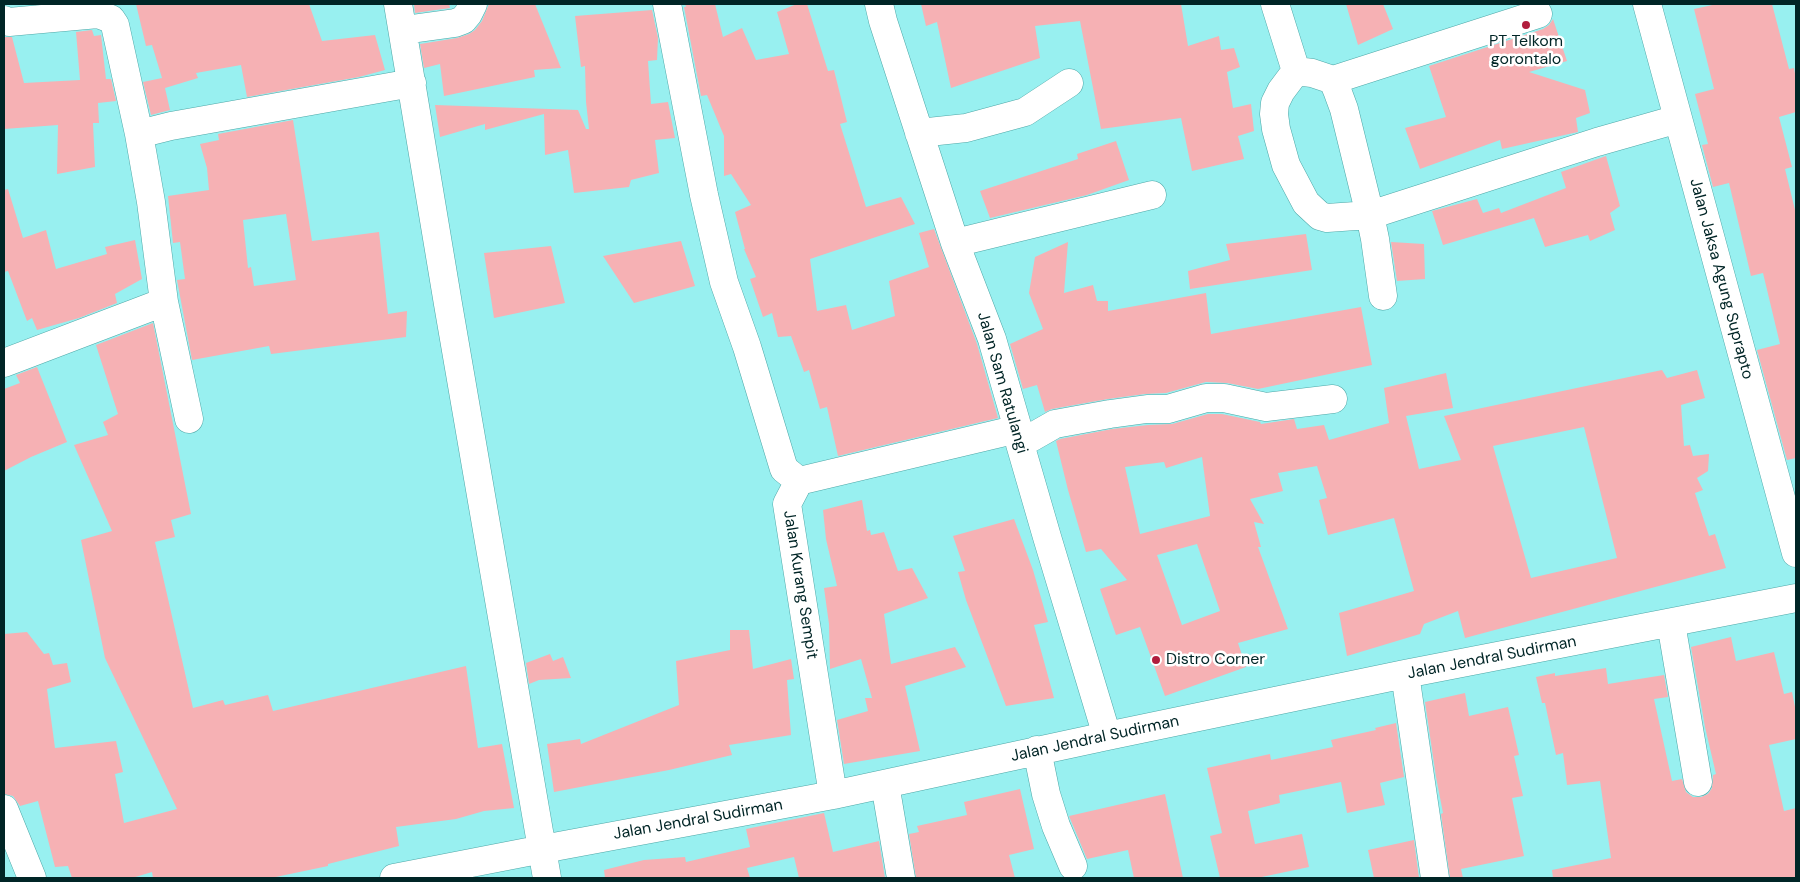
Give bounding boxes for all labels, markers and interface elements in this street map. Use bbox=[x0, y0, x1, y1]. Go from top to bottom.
marker: PT Telkom gorontalo bbox=[1520, 19, 1532, 31]
place label: PT Telkom gorontalo bbox=[1489, 32, 1563, 70]
street label: Jalan Jaksa Agung Suprapto bbox=[1685, 176, 1757, 382]
street label: Jalan Sam Ratulangi bbox=[973, 310, 1031, 456]
street label: Jalan Kurang Sempit bbox=[779, 509, 821, 661]
street label: Jalan Jendral Sudirman bbox=[1406, 632, 1578, 684]
place label: Distro Corner bbox=[1166, 650, 1265, 670]
marker: Distro Corner bbox=[1150, 654, 1162, 666]
street label: Jalan Jendral Sudirman bbox=[1009, 712, 1181, 766]
street label: Jalan Jendral Sudirman bbox=[612, 796, 784, 844]

